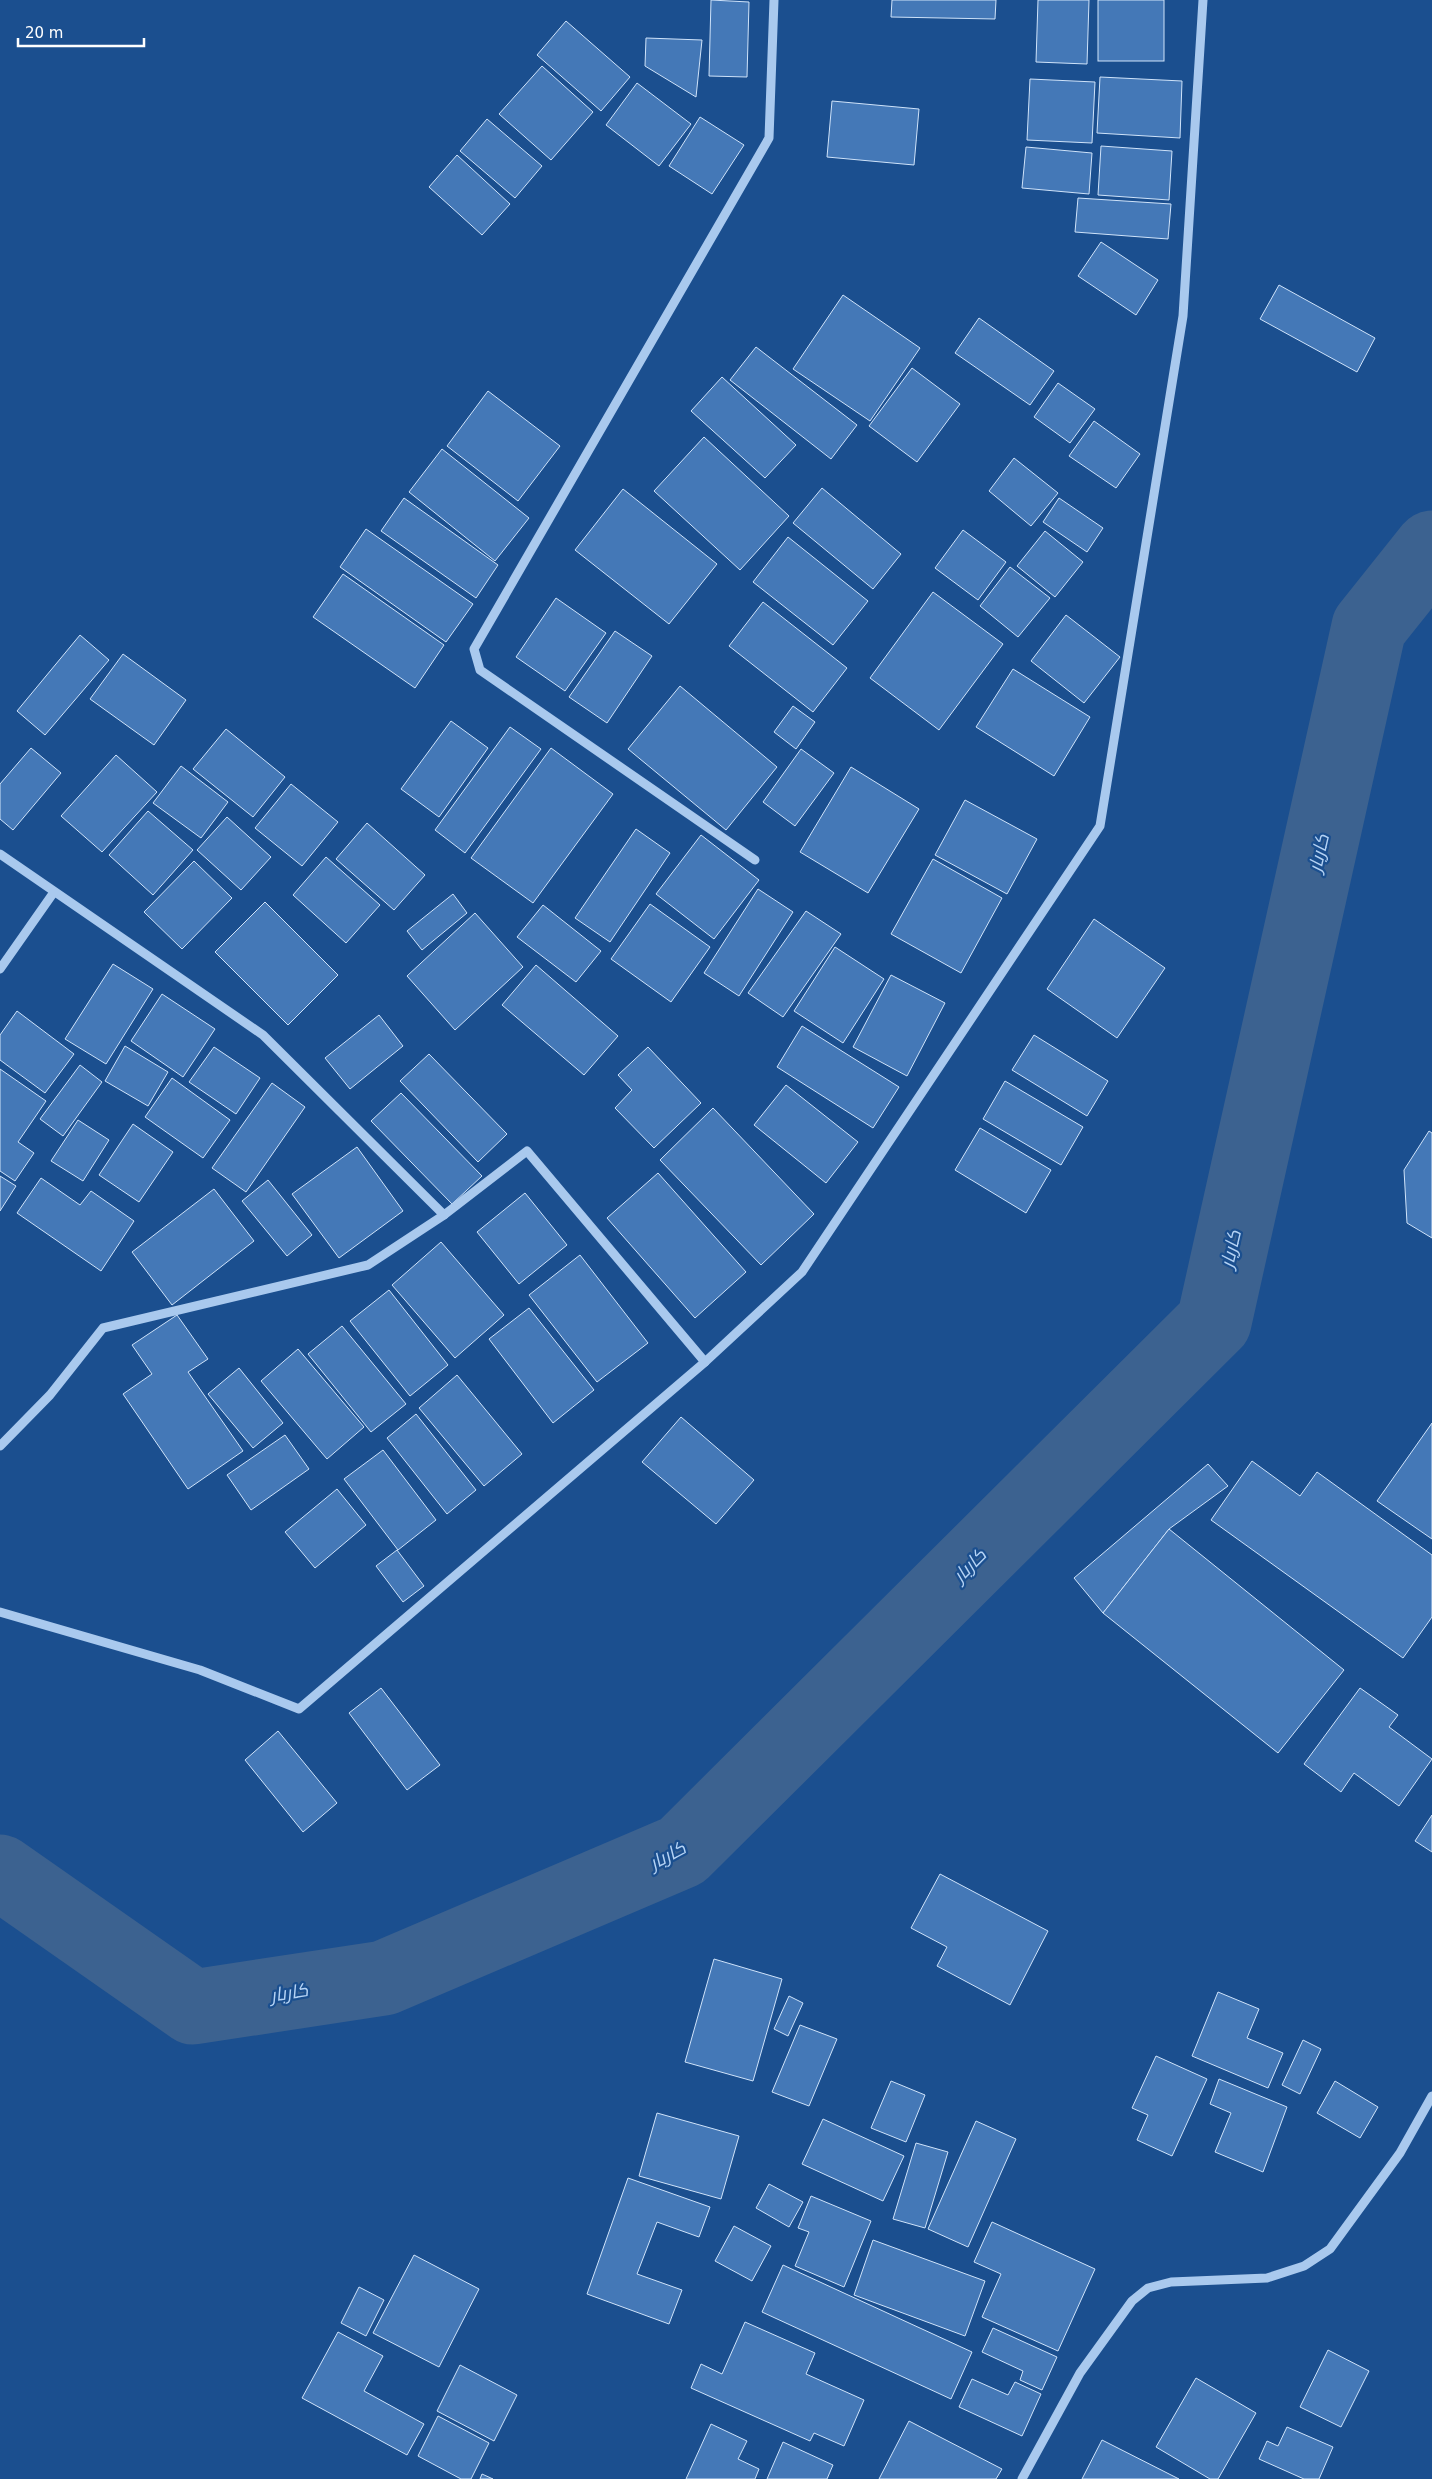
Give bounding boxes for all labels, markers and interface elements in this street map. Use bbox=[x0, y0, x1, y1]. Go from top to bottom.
scale bar bbox=[18, 15, 144, 47]
text: 20 m bbox=[25, 24, 63, 42]
water label: کاربار bbox=[1303, 832, 1334, 876]
water label: کاربار bbox=[1215, 1228, 1246, 1272]
water label: کاربار bbox=[946, 1544, 991, 1588]
water label: کاربار bbox=[643, 1836, 690, 1875]
water label: کاربار bbox=[266, 1978, 310, 2007]

